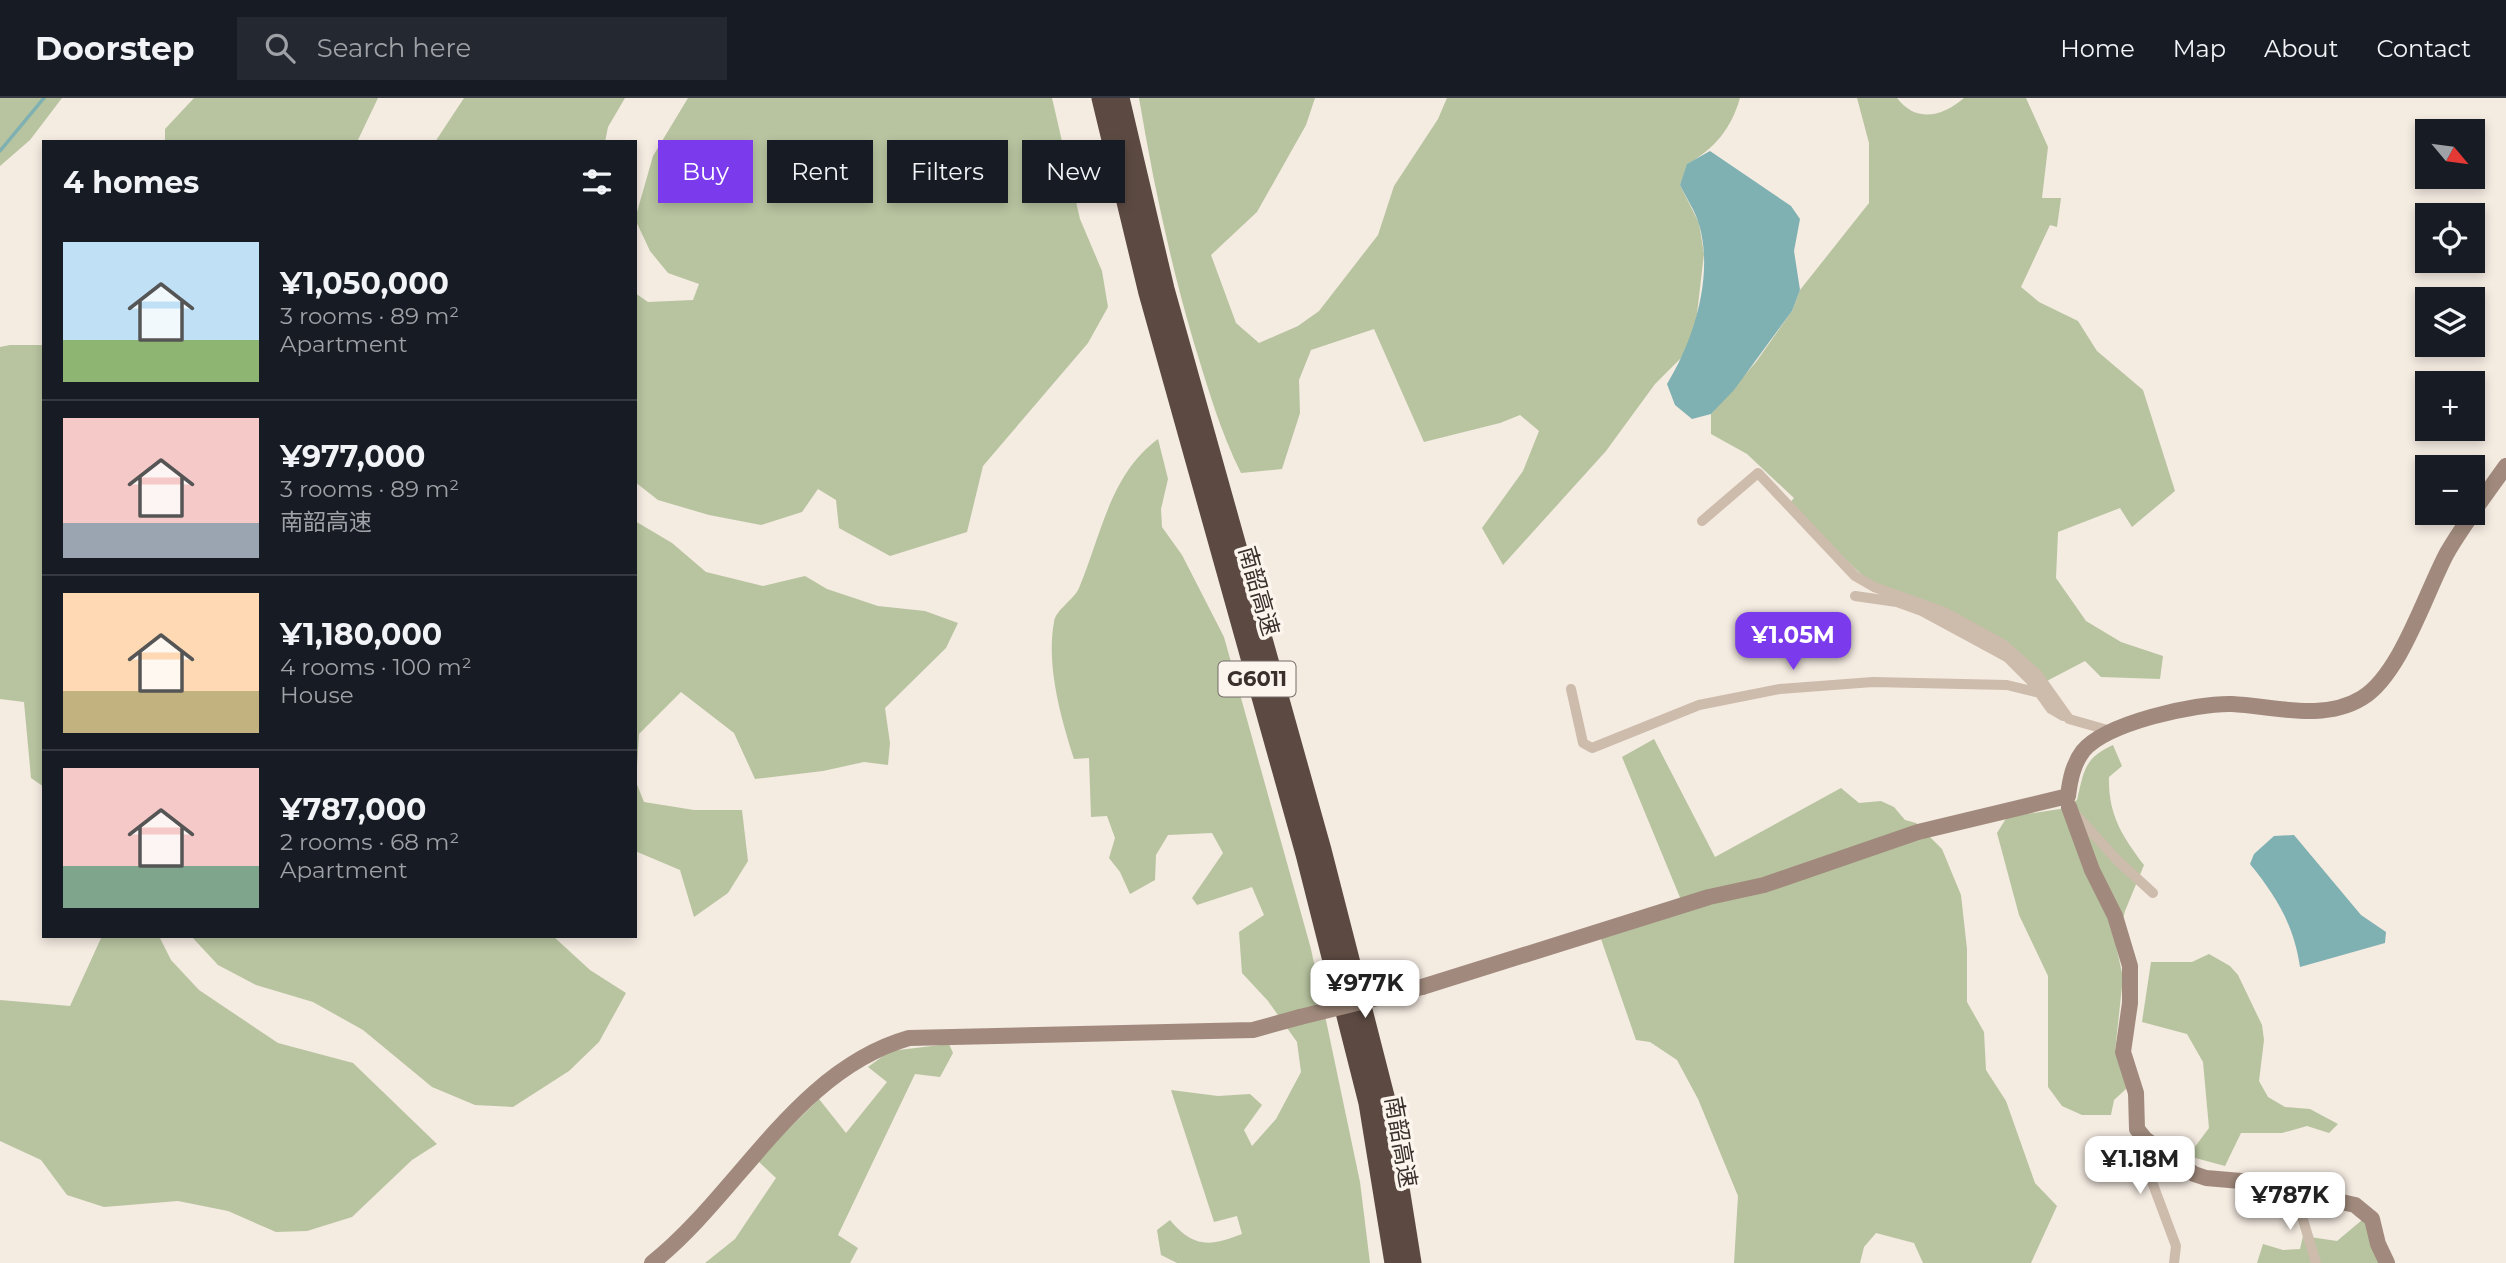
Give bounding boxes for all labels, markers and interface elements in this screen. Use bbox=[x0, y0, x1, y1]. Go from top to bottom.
search box bbox=[237, 17, 727, 80]
text: Doorstep bbox=[35, 28, 195, 68]
icon: search bbox=[261, 29, 299, 67]
text: Search here bbox=[317, 32, 471, 64]
text: Home bbox=[2060, 34, 2135, 63]
text: Map bbox=[2173, 34, 2226, 63]
text: About bbox=[2264, 34, 2338, 63]
text: Contact bbox=[2376, 34, 2471, 63]
north arrow bbox=[2415, 119, 2485, 189]
map controls bbox=[2415, 119, 2485, 525]
chip: Buy bbox=[658, 140, 753, 203]
chip: Rent bbox=[767, 140, 873, 203]
chip: Filters bbox=[887, 140, 1008, 203]
chip: New bbox=[1022, 140, 1125, 203]
icon: filters bbox=[578, 163, 616, 201]
text: 4 homes bbox=[63, 164, 199, 201]
button: locate bbox=[2415, 203, 2485, 273]
text: ¥1,050,000 bbox=[280, 265, 449, 302]
icon: home bbox=[119, 270, 203, 354]
button: layers bbox=[2415, 287, 2485, 357]
text: 3 rooms · 89 m² bbox=[280, 302, 459, 330]
text: Apartment bbox=[280, 330, 408, 358]
button: + bbox=[2415, 371, 2485, 441]
text: ¥977,000 bbox=[280, 438, 425, 475]
icon: home bbox=[119, 446, 203, 530]
button: − bbox=[2415, 455, 2485, 525]
text: 3 rooms · 89 m² bbox=[280, 475, 459, 503]
text: 南韶高速 bbox=[280, 508, 372, 536]
street label: 南韶高速 bbox=[1233, 543, 1285, 639]
pin: ¥1.05M bbox=[1736, 612, 1850, 672]
text: ¥1,180,000 bbox=[280, 616, 442, 653]
icon: home bbox=[119, 621, 203, 705]
text: ¥1.05M bbox=[1751, 621, 1835, 649]
text: 4 rooms · 100 m² bbox=[280, 653, 472, 681]
road number: G6011 bbox=[1218, 662, 1296, 696]
text: House bbox=[280, 681, 354, 709]
text: ¥787,000 bbox=[280, 791, 426, 828]
icon: home bbox=[119, 796, 203, 880]
text: 2 rooms · 68 m² bbox=[280, 828, 459, 856]
text: Apartment bbox=[280, 856, 408, 884]
pin: ¥977K bbox=[1316, 960, 1414, 1020]
text: ¥977K bbox=[1326, 969, 1404, 997]
street label: 南韶高速 bbox=[1379, 1094, 1423, 1190]
pin: ¥1.18M bbox=[2083, 1136, 2197, 1196]
text: ¥1.18M bbox=[2101, 1145, 2179, 1173]
pin: ¥787K bbox=[2241, 1172, 2339, 1232]
text: ¥787K bbox=[2251, 1181, 2329, 1209]

